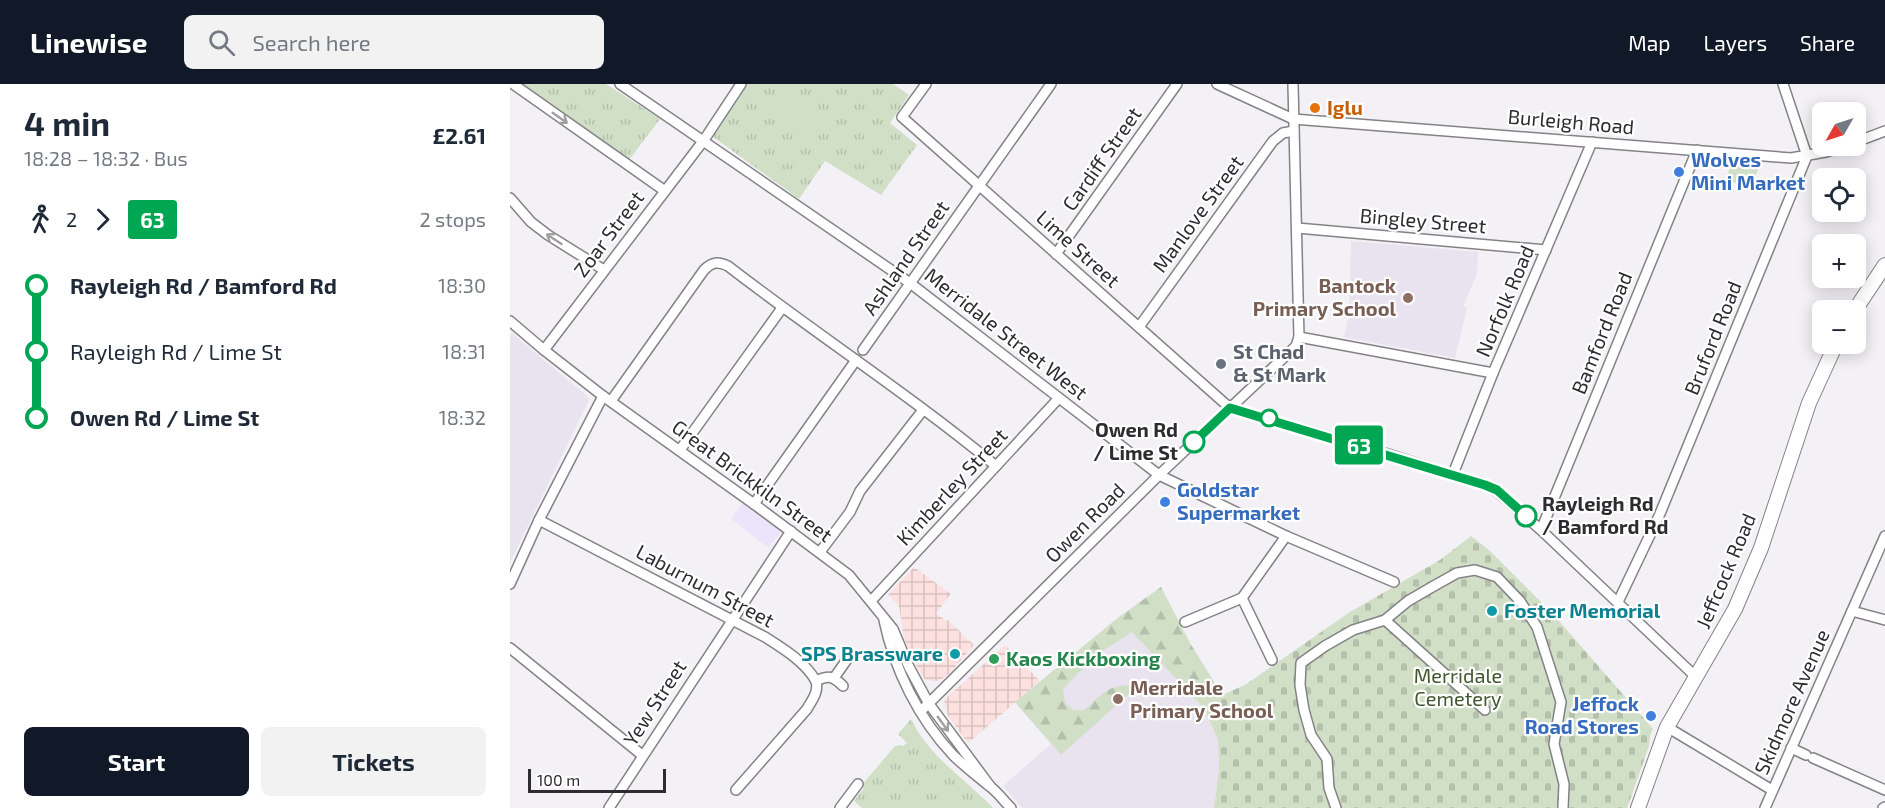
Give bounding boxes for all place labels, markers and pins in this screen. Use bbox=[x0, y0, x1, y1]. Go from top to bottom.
place label: Iglu bbox=[1327, 95, 1363, 119]
marker: Iglu bbox=[1308, 101, 1322, 115]
place label: Wolves Mini Market bbox=[1691, 147, 1805, 194]
marker: Wolves Mini Market bbox=[1672, 165, 1686, 179]
place label: Bantock Primary School bbox=[1253, 273, 1397, 321]
marker: Bantock Primary School bbox=[1401, 291, 1415, 305]
place label: St Chad & St Mark bbox=[1233, 339, 1327, 386]
marker: St Chad & St Mark bbox=[1214, 357, 1228, 371]
unlabelled marker bbox=[1260, 409, 1278, 427]
place label: Owen Rd / Lime St bbox=[1093, 417, 1178, 464]
marker: Owen Rd / Lime St bbox=[1183, 431, 1205, 453]
place label: Goldstar Supermarket bbox=[1177, 477, 1300, 524]
place label: Rayleigh Rd / Bamford Rd bbox=[1542, 491, 1669, 538]
marker: Goldstar Supermarket bbox=[1158, 495, 1172, 509]
marker: Rayleigh Rd / Bamford Rd bbox=[1515, 505, 1537, 527]
place label: Foster Memorial bbox=[1504, 598, 1661, 622]
marker: Foster Memorial bbox=[1485, 604, 1499, 618]
place label: SPS Brassware bbox=[801, 641, 943, 665]
place label: Kaos Kickboxing bbox=[1006, 646, 1161, 670]
marker: SPS Brassware bbox=[948, 647, 962, 661]
marker: Kaos Kickboxing bbox=[987, 652, 1001, 666]
place label: Merridale Primary School bbox=[1130, 675, 1274, 723]
place label: Jeffock Road Stores bbox=[1525, 691, 1640, 738]
marker: Merridale Primary School bbox=[1111, 692, 1125, 706]
marker: Jeffock Road Stores bbox=[1644, 709, 1658, 723]

